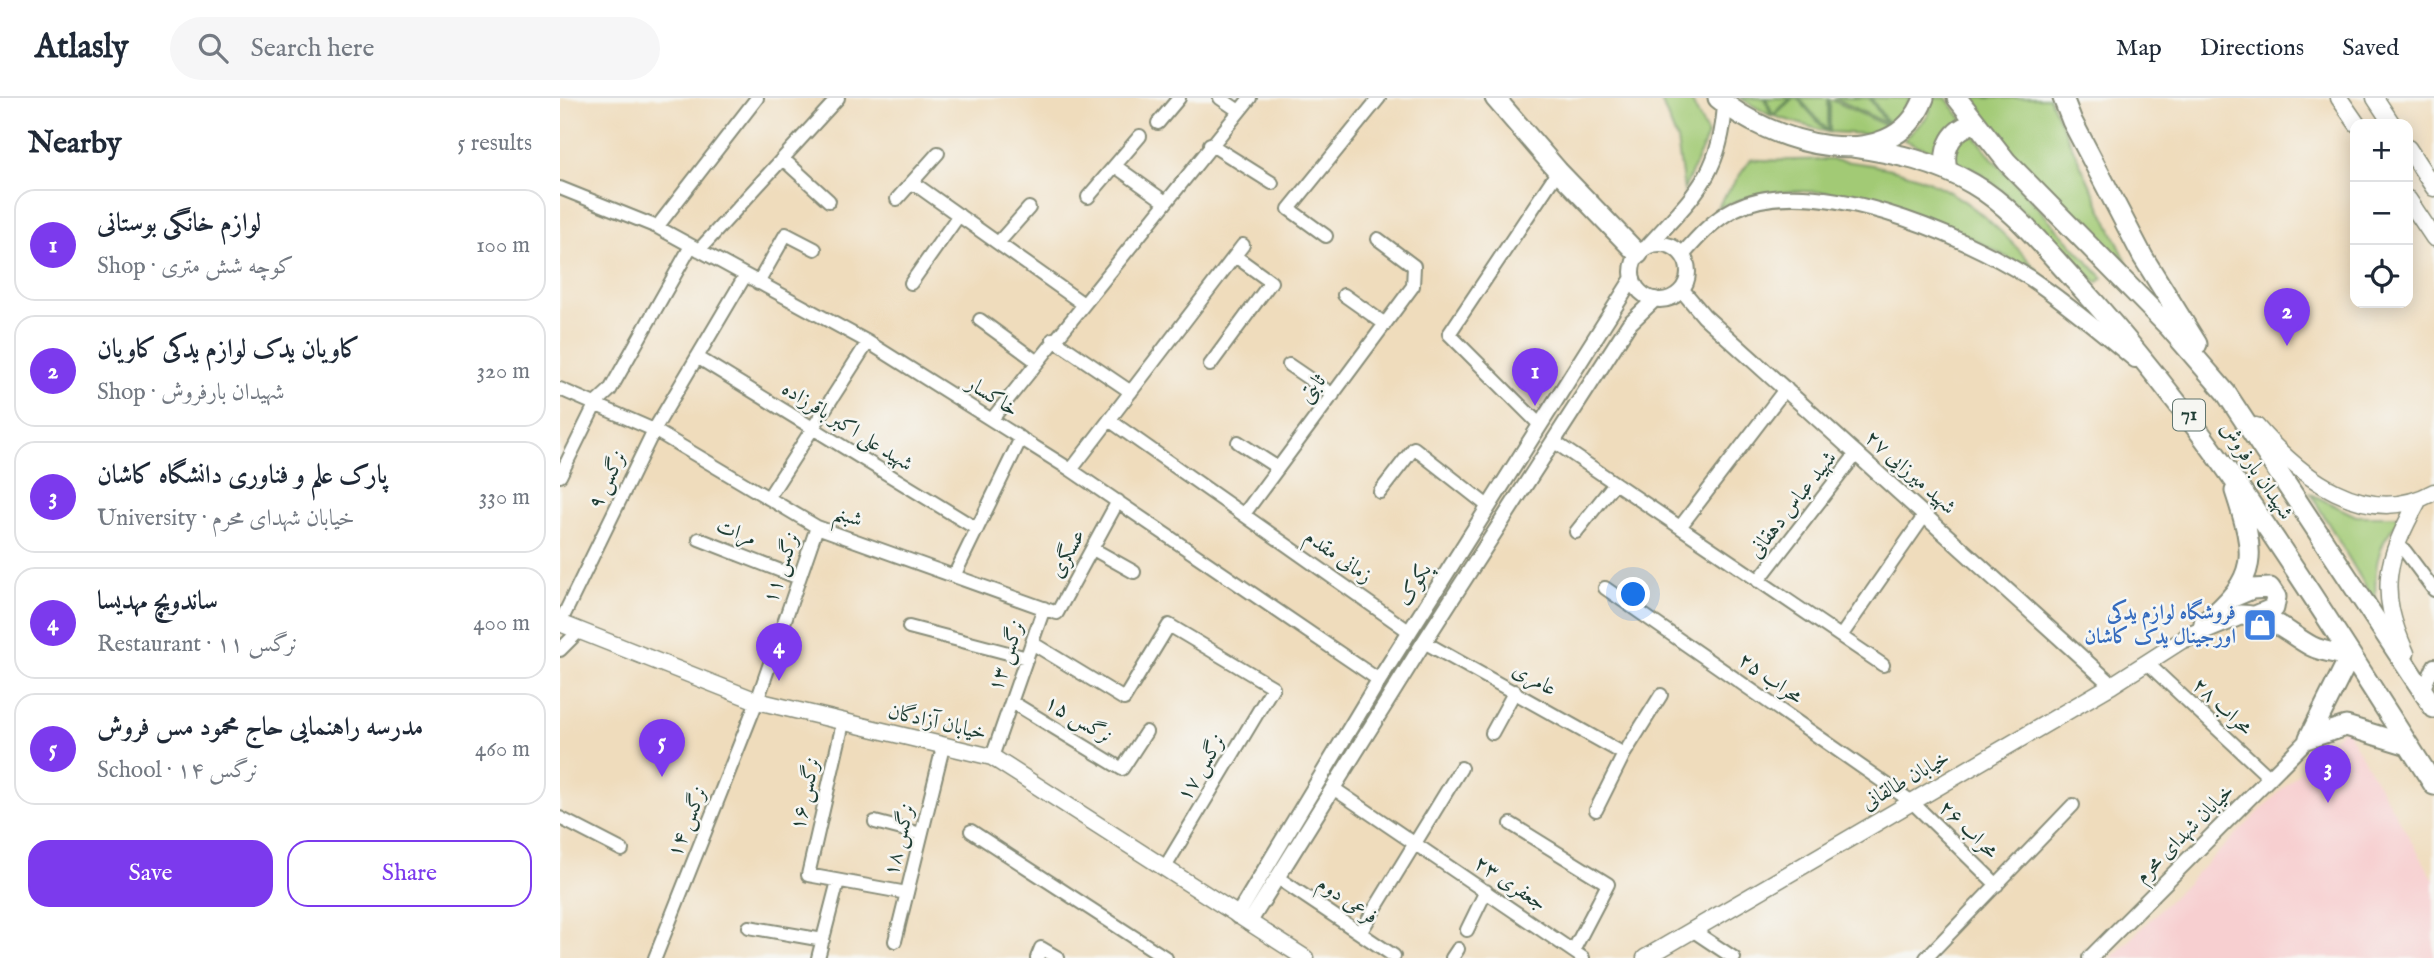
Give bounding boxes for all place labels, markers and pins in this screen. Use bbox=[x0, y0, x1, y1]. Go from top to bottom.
pin: 2 bbox=[2264, 288, 2310, 346]
pin: 1 bbox=[1512, 348, 1558, 406]
place label: فروشگاه لوازم یدکی اورجینال یدک کاشان bbox=[2084, 598, 2236, 651]
shop icon: فروشگاه لوازم یدکی اورجینال یدک کاشان bbox=[2241, 606, 2279, 644]
pin: 4 bbox=[756, 623, 802, 681]
pin: 5 bbox=[639, 719, 685, 777]
pin: 3 bbox=[2305, 745, 2351, 803]

